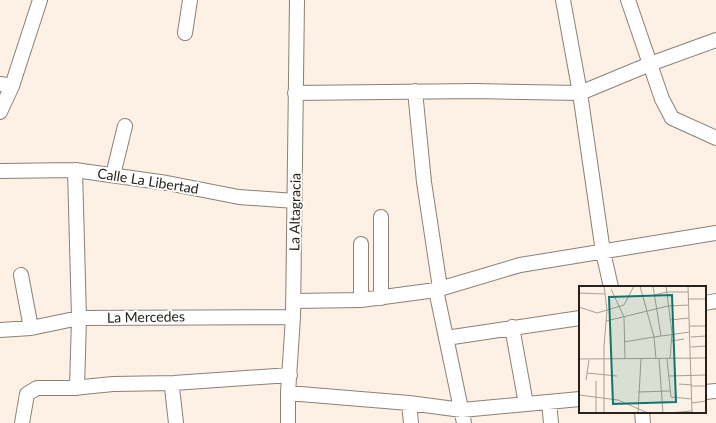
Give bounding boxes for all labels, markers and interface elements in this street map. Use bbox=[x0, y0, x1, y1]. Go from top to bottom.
street label: Calle La Libertad bbox=[96, 164, 200, 197]
street label: La Altagracia bbox=[285, 173, 304, 251]
inset map bbox=[579, 286, 706, 413]
street label: La Mercedes bbox=[107, 307, 185, 326]

